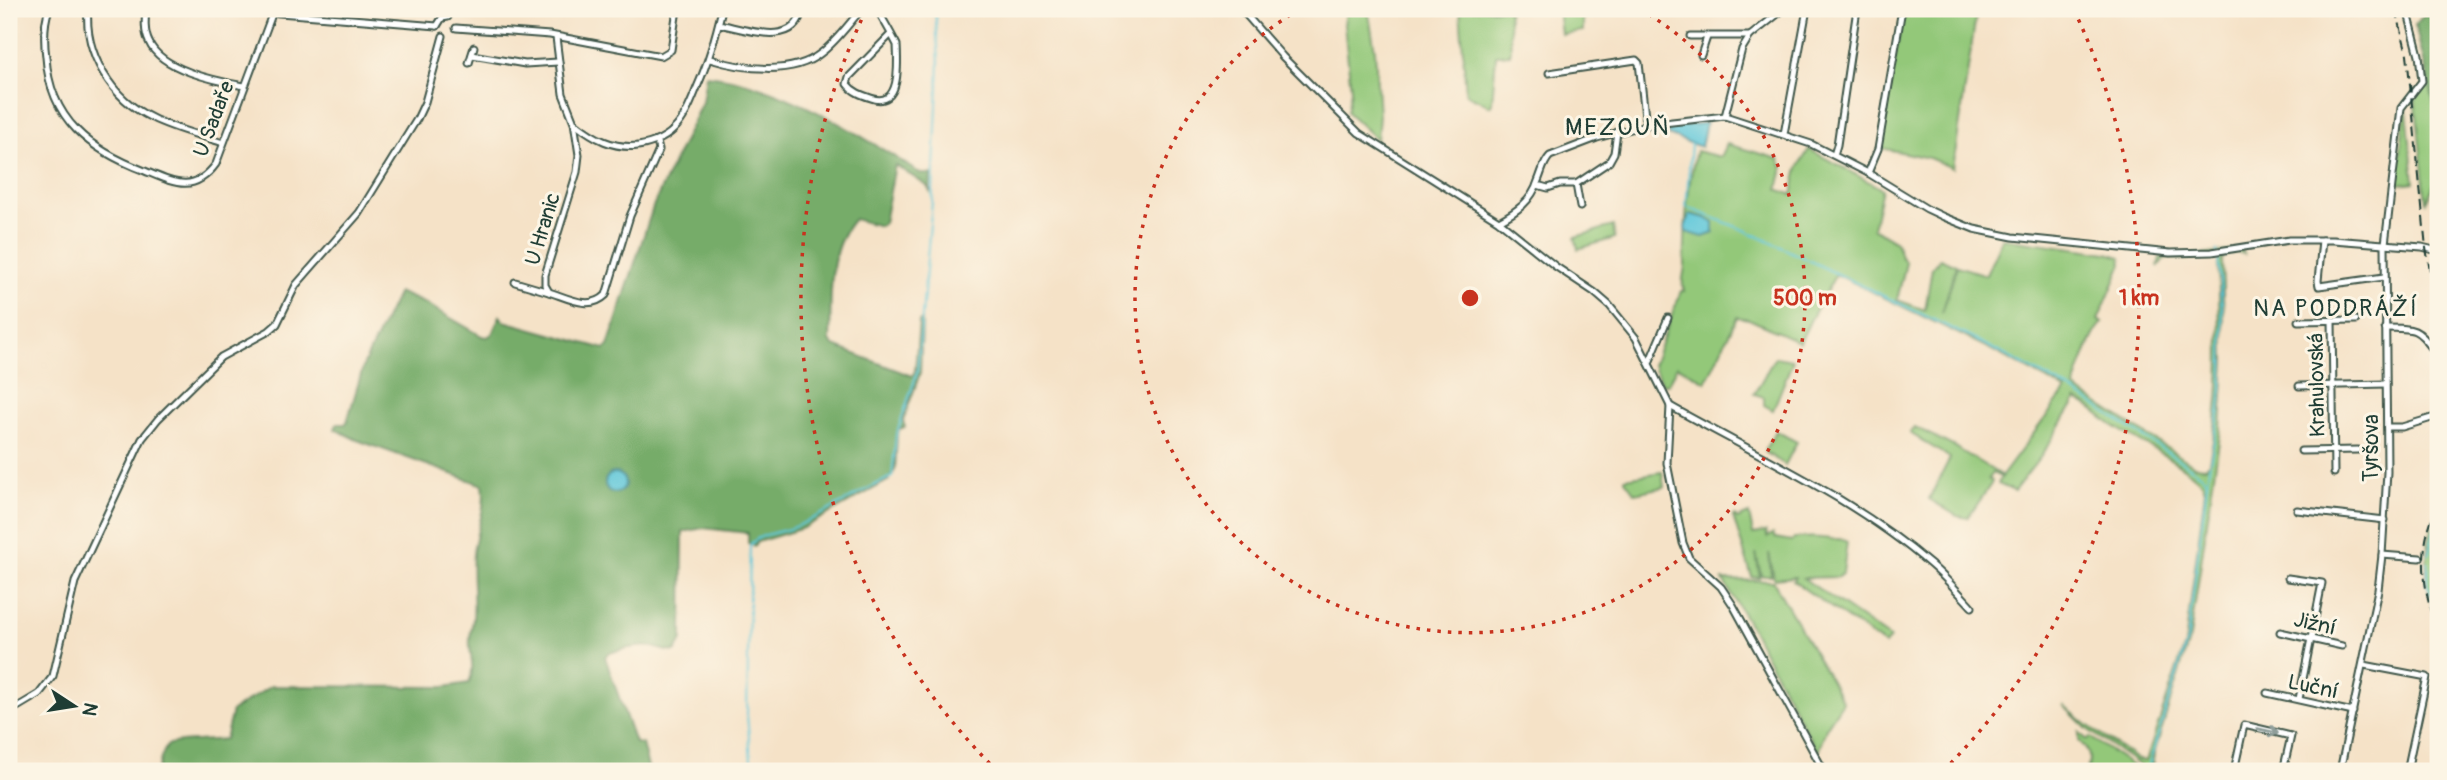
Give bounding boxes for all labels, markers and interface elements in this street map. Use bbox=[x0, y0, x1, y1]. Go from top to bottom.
street label: U Sadaře bbox=[187, 77, 241, 161]
district label: MEZOUŇ bbox=[1565, 113, 1671, 142]
street label: U Hranic bbox=[519, 189, 567, 269]
text: 500 m bbox=[1773, 285, 1837, 312]
text: 1 km bbox=[2119, 285, 2159, 312]
centre of rings bbox=[1458, 286, 1482, 310]
district label: NA PODDRÁŽÍ bbox=[2253, 294, 2419, 323]
street label: Krahulovská bbox=[2303, 333, 2331, 437]
street label: Tyršova bbox=[2358, 414, 2385, 482]
street label: Jižní bbox=[2291, 606, 2339, 642]
street label: Luční bbox=[2285, 668, 2341, 706]
north arrow bbox=[38, 672, 108, 742]
text: N bbox=[77, 701, 103, 718]
one-way arrow bbox=[2256, 724, 2279, 738]

